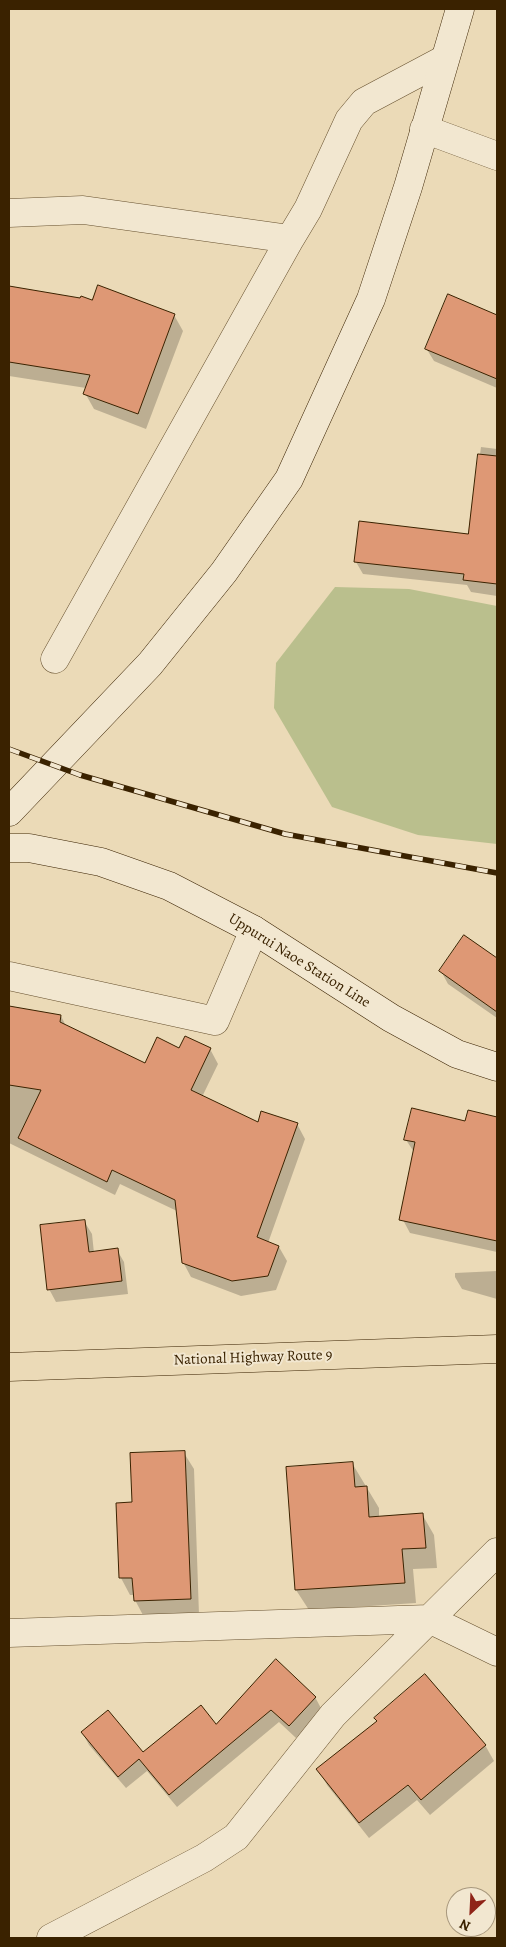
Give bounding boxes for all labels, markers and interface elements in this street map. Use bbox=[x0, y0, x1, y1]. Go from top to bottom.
street label: Uppurui Naoe Station Line bbox=[225, 910, 373, 1012]
street label: National Highway Route 9 bbox=[173, 1346, 333, 1370]
north arrow bbox=[446, 1887, 496, 1937]
text: N bbox=[456, 1914, 474, 1936]

